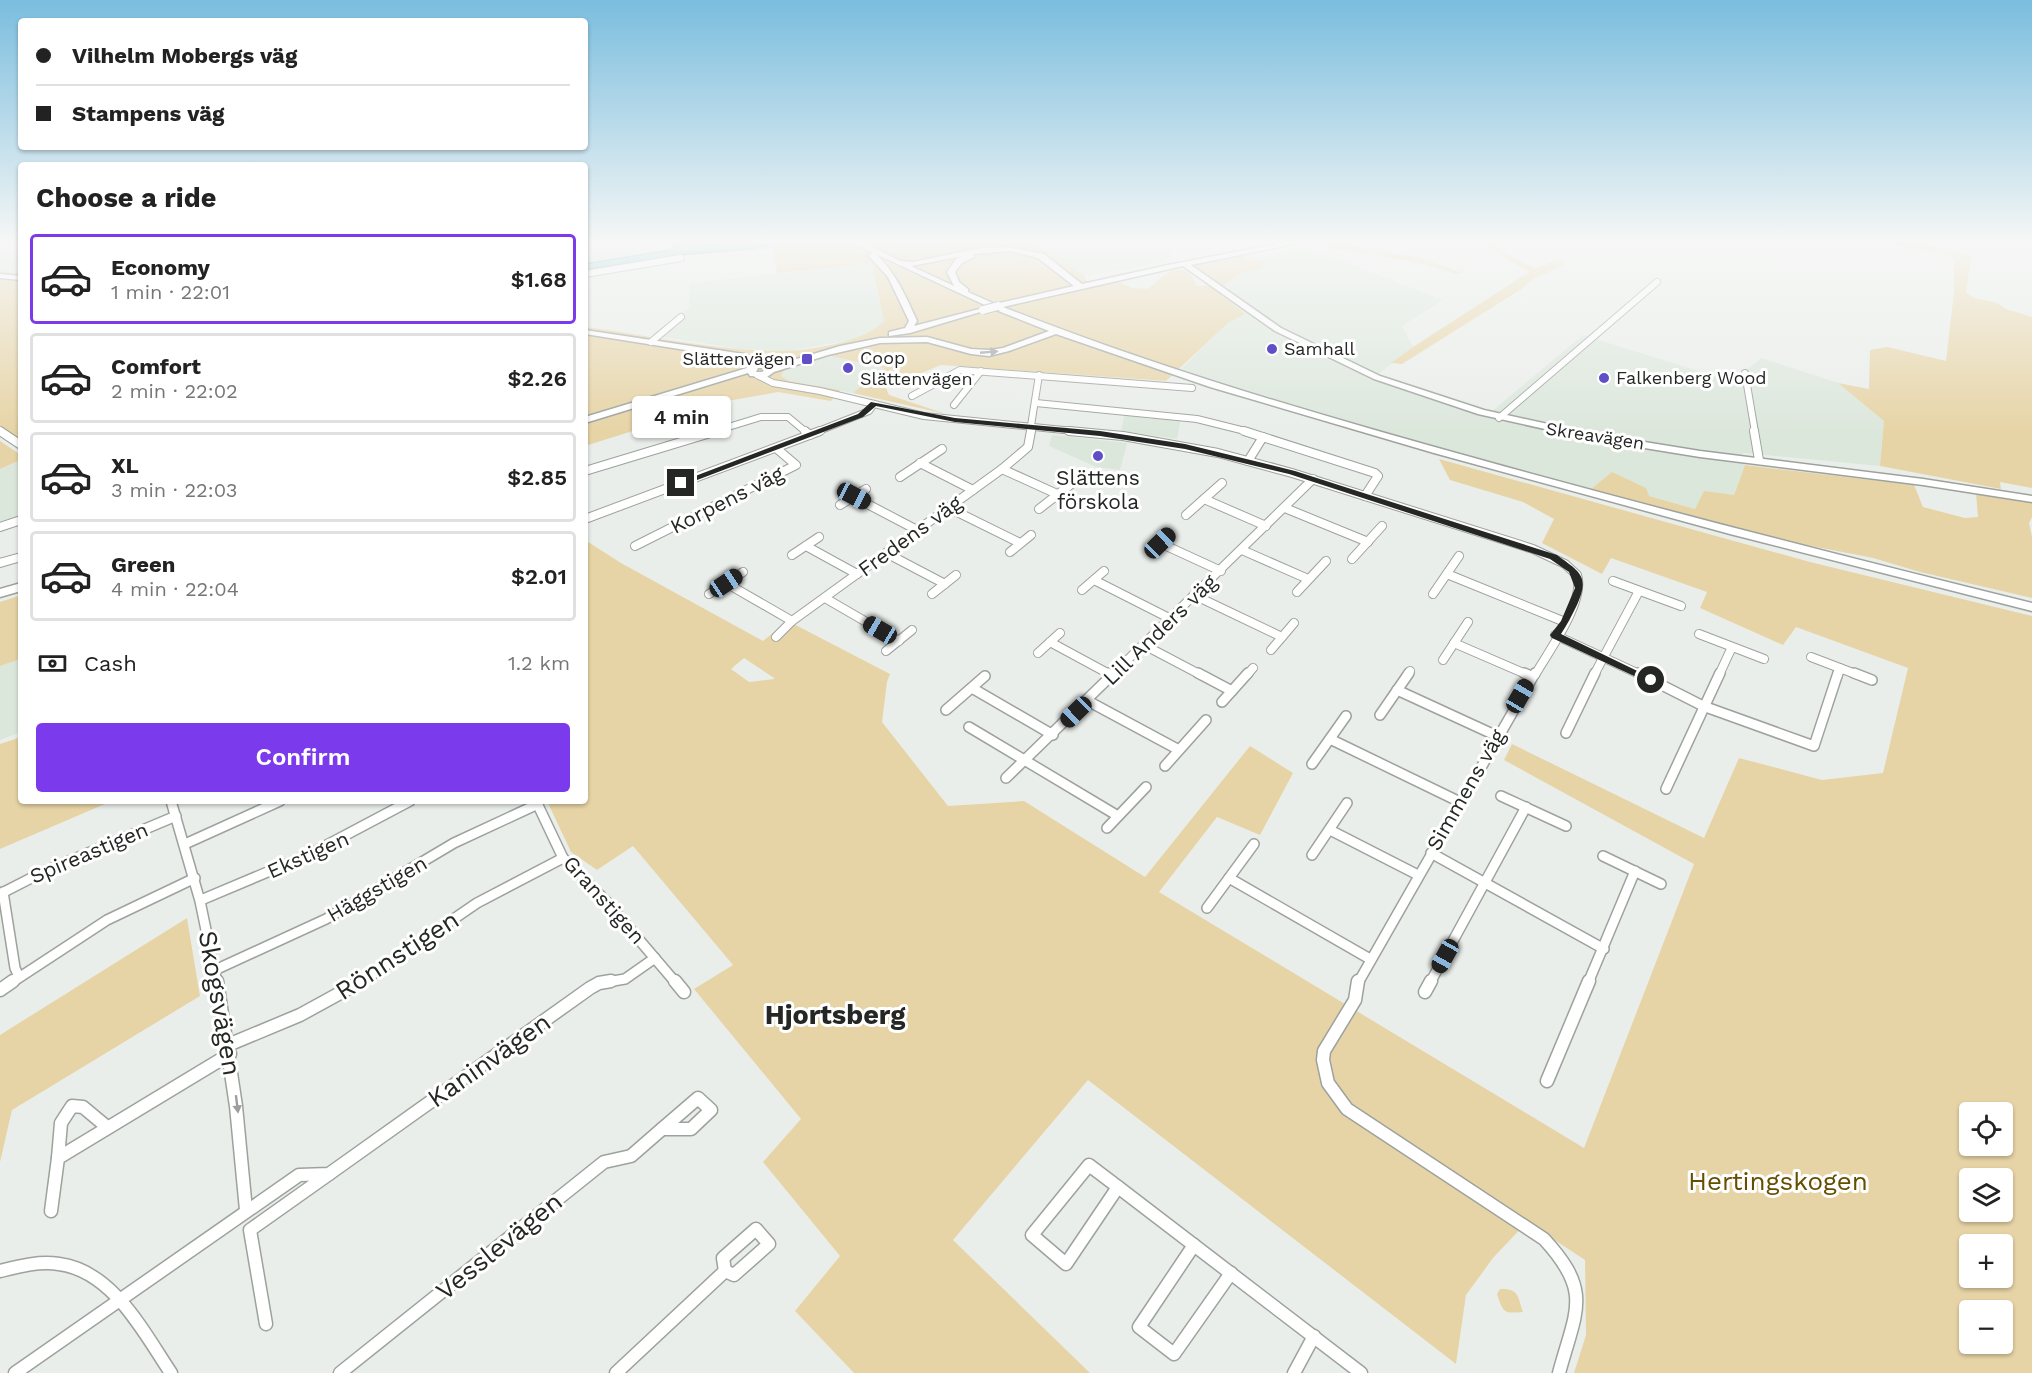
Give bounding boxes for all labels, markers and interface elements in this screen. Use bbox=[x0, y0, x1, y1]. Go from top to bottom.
text: Vilhelm Mobergs väg bbox=[72, 43, 297, 68]
text: Stampens väg bbox=[72, 101, 224, 126]
text: Choose a ride bbox=[36, 182, 216, 214]
icon: car bbox=[39, 252, 93, 306]
text: Economy bbox=[111, 255, 210, 280]
text: $1.68 bbox=[511, 267, 567, 292]
text: 1 min · 22:01 bbox=[111, 280, 230, 304]
place label: Samhall bbox=[1284, 338, 1356, 359]
marker: Samhall bbox=[1265, 342, 1279, 356]
place label: Coop Slättenvägen bbox=[860, 347, 973, 389]
one-way arrow bbox=[980, 347, 999, 357]
place label: Slättenvägen bbox=[682, 348, 795, 369]
icon: car bbox=[39, 351, 93, 405]
marker: Slättenvägen bbox=[800, 352, 814, 366]
text: Comfort bbox=[111, 354, 201, 379]
marker: Coop Slättenvägen bbox=[841, 361, 855, 375]
text: $2.26 bbox=[507, 366, 567, 391]
place label: Falkenberg Wood bbox=[1616, 367, 1767, 388]
marker: Falkenberg Wood bbox=[1597, 371, 1611, 385]
text: 2 min · 22:02 bbox=[111, 379, 238, 403]
callout: 4 min bbox=[632, 396, 730, 438]
text: 4 min bbox=[654, 405, 709, 429]
street label: Skreavägen bbox=[1544, 417, 1646, 454]
marker: Slättens förskola bbox=[1091, 449, 1105, 463]
icon: car bbox=[39, 450, 93, 504]
text: XL bbox=[111, 453, 139, 478]
street label: Korpens väg bbox=[666, 460, 788, 539]
text: $2.85 bbox=[507, 465, 567, 490]
place label: Slättens förskola bbox=[1056, 465, 1140, 514]
route end bbox=[667, 469, 694, 496]
text: 3 min · 22:03 bbox=[111, 478, 237, 502]
car bbox=[834, 480, 874, 512]
street label: Fredens väg bbox=[853, 489, 967, 582]
car bbox=[1141, 524, 1179, 562]
icon: car bbox=[39, 549, 93, 603]
text: Green bbox=[111, 552, 175, 577]
text: $2.01 bbox=[511, 564, 567, 589]
car bbox=[706, 565, 746, 601]
street label: Lill Anders väg bbox=[1098, 569, 1222, 690]
text: 4 min · 22:04 bbox=[111, 577, 239, 601]
car bbox=[860, 613, 900, 647]
icon: cash bbox=[36, 647, 69, 680]
text: Cash bbox=[84, 651, 137, 676]
text: 1.2 km bbox=[508, 651, 570, 675]
route start bbox=[1637, 666, 1664, 693]
car bbox=[1503, 676, 1537, 716]
car bbox=[1057, 693, 1095, 731]
button: Confirm bbox=[36, 723, 570, 792]
street label: Simmens väg bbox=[1421, 724, 1511, 855]
street label: Spireastigen bbox=[26, 816, 152, 889]
street label: Ekstigen bbox=[263, 825, 353, 884]
street label: Häggstigen bbox=[322, 850, 431, 927]
street label: Granstigen bbox=[558, 850, 650, 949]
street label: Rönnstigen bbox=[330, 904, 464, 1006]
street label: Skogsvägen bbox=[193, 928, 247, 1078]
car bbox=[1428, 936, 1462, 976]
district label: Hjortsberg bbox=[765, 999, 906, 1031]
street label: Kaninvägen bbox=[422, 1007, 556, 1113]
one-way arrow bbox=[232, 1095, 242, 1114]
map controls bbox=[1959, 1102, 2013, 1354]
button: locate bbox=[1959, 1102, 2013, 1156]
park label: Hertingskogen bbox=[1688, 1166, 1868, 1196]
button: layers bbox=[1959, 1168, 2013, 1222]
street label: Vesslevägen bbox=[430, 1186, 568, 1306]
button: + bbox=[1959, 1234, 2013, 1288]
button: − bbox=[1959, 1300, 2013, 1354]

